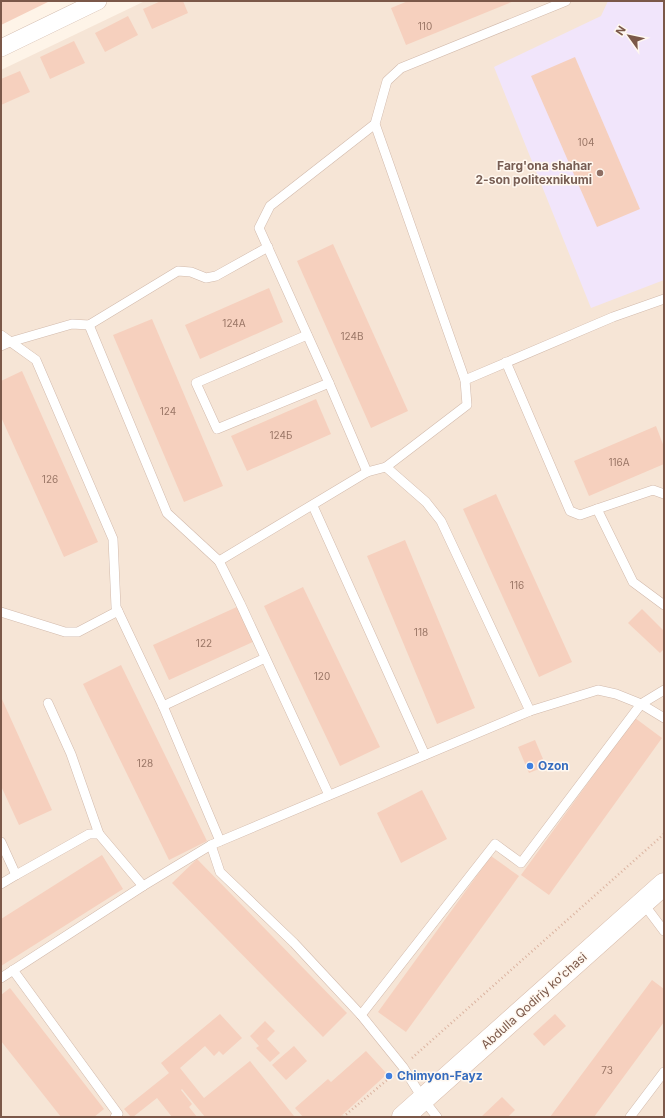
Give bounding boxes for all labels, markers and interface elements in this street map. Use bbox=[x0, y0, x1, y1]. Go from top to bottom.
north arrow bbox=[609, 16, 649, 56]
house number: 110 bbox=[418, 20, 432, 32]
text: N bbox=[612, 23, 629, 38]
house number: 104 bbox=[578, 136, 594, 148]
place label: Farg'ona shahar 2-son politexnikumi bbox=[476, 158, 592, 187]
marker: Farg'ona shahar 2-son politexnikumi bbox=[595, 168, 605, 178]
house number: 124А bbox=[222, 317, 246, 329]
house number: 124В bbox=[340, 330, 364, 342]
house number: 124 bbox=[160, 405, 176, 417]
house number: 124Б bbox=[270, 429, 292, 441]
house number: 116А bbox=[608, 456, 630, 468]
house number: 126 bbox=[42, 473, 58, 485]
house number: 116 bbox=[510, 579, 524, 591]
house number: 118 bbox=[414, 626, 428, 638]
house number: 122 bbox=[196, 637, 212, 649]
house number: 120 bbox=[314, 670, 330, 682]
house number: 128 bbox=[137, 757, 153, 769]
place label: Ozon bbox=[538, 758, 569, 773]
marker: Ozon bbox=[525, 761, 535, 771]
street label: Abdulla Qodiriy koʻchasi bbox=[478, 949, 590, 1052]
house number: 73 bbox=[601, 1064, 613, 1076]
place label: Chimyon-Fayz bbox=[397, 1068, 483, 1083]
marker: Chimyon-Fayz bbox=[384, 1071, 394, 1081]

